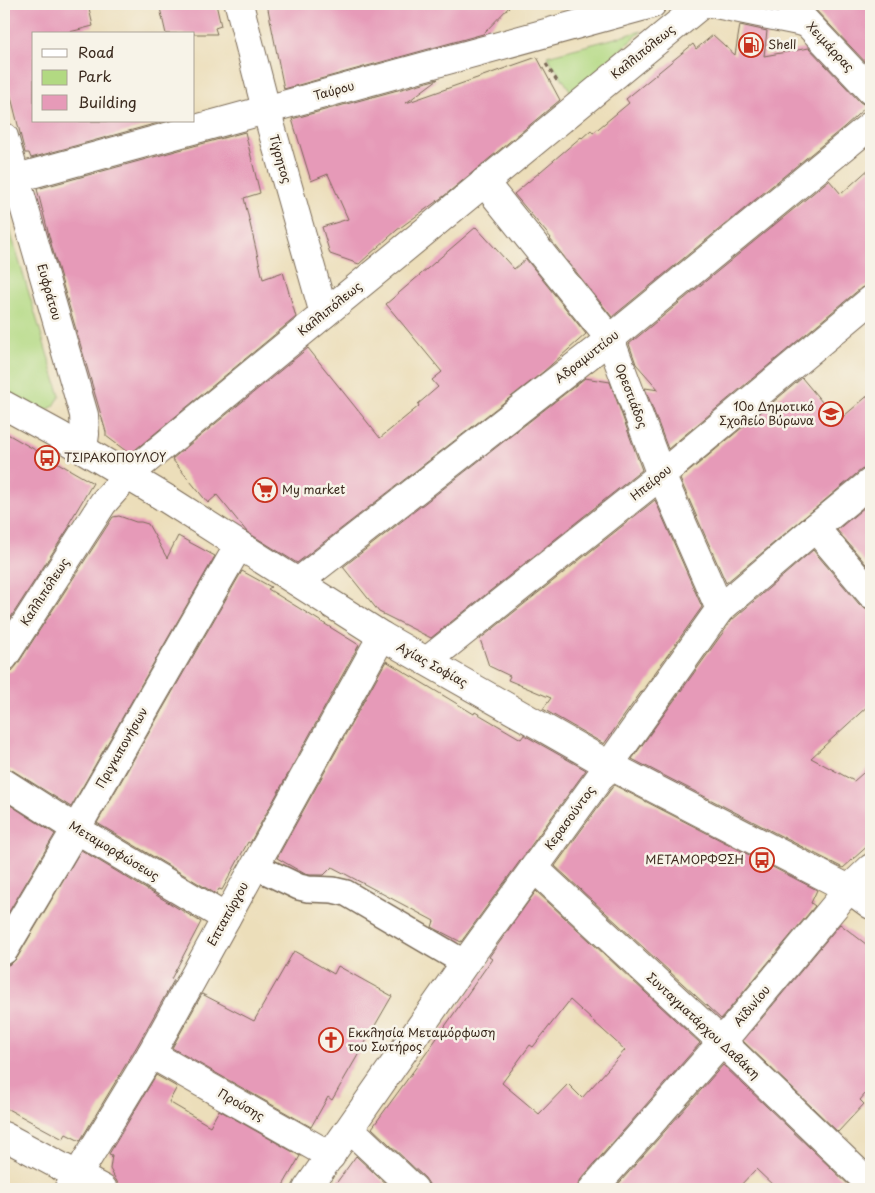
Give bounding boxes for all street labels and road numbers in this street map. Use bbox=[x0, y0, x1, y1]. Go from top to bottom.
street label: Χειμάρρας bbox=[803, 17, 859, 75]
street label: Καλλιπόλεως bbox=[606, 20, 678, 83]
street label: Ταύρου bbox=[311, 76, 356, 104]
street label: Τίγρητος bbox=[265, 132, 297, 185]
street label: Ευφράτου bbox=[33, 261, 67, 322]
street label: Καλλιπόλεως bbox=[293, 277, 365, 340]
street label: Αδραμυττίου bbox=[551, 325, 622, 387]
street label: Ορεστιάδος bbox=[611, 361, 653, 431]
street label: Ηπείρου bbox=[626, 460, 675, 504]
street label: Καλλιπόλεως bbox=[15, 554, 73, 629]
street label: Αγίας Σοφίας bbox=[394, 637, 471, 691]
street label: Πριγκιπονήσων bbox=[91, 704, 152, 791]
street label: Κερασούντος bbox=[540, 781, 599, 853]
street label: Μεταμορφώσεως bbox=[66, 816, 163, 884]
street label: Επταπύργου bbox=[202, 878, 252, 949]
street label: Συνταγματάρχου Δαβάκη bbox=[643, 968, 764, 1083]
street label: Αϊδινίου bbox=[729, 981, 774, 1030]
street label: Προύσης bbox=[215, 1084, 268, 1125]

